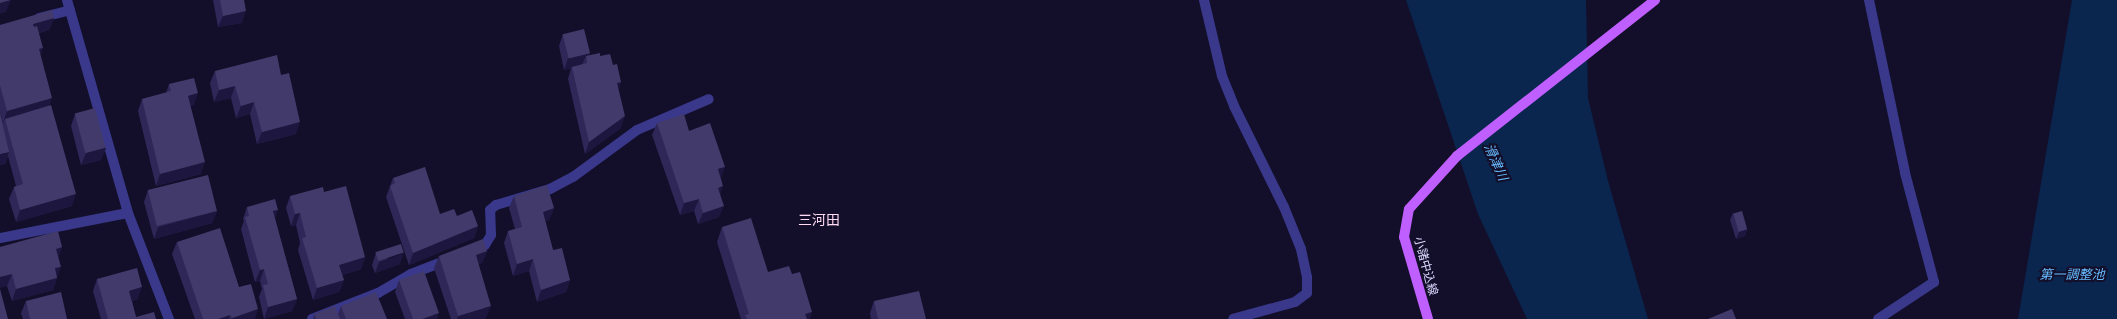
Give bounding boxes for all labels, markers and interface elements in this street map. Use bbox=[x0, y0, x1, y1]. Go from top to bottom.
water label: 滑津川 bbox=[1481, 141, 1511, 183]
district label: 三河田 bbox=[798, 212, 840, 228]
street label: 小諸中込線 bbox=[1411, 235, 1441, 297]
water label: 第一調整池 bbox=[2040, 266, 2104, 282]

